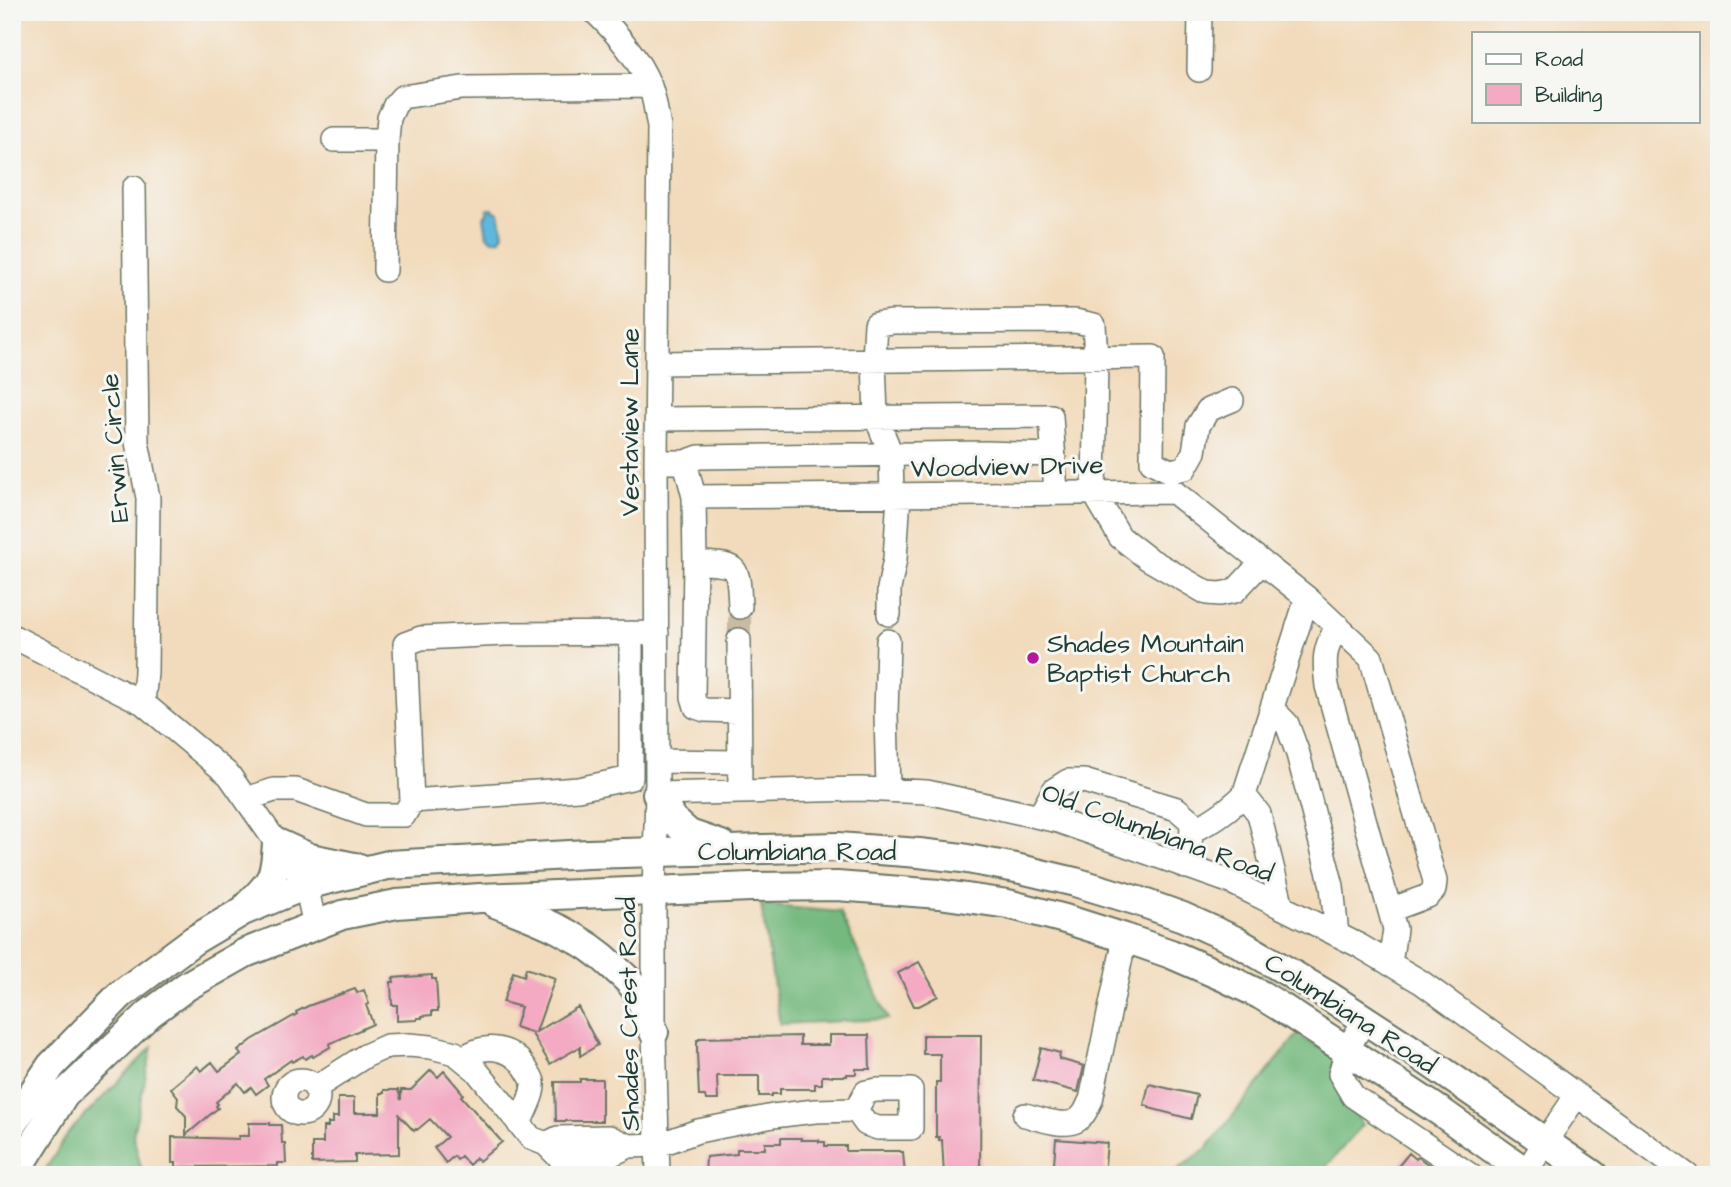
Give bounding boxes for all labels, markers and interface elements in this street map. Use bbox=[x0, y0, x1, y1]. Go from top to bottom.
legend bbox=[1472, 32, 1700, 122]
text: Road bbox=[1535, 45, 1583, 74]
text: Building bbox=[1535, 81, 1603, 112]
street label: Vestaview Lane bbox=[612, 328, 648, 516]
street label: Erwin Circle bbox=[92, 372, 138, 524]
street label: Woodview Drive bbox=[910, 447, 1104, 487]
place label: Shades Mountain Baptist Church bbox=[1047, 626, 1244, 692]
marker: Shades Mountain Baptist Church bbox=[1025, 650, 1041, 666]
street label: Old Columbiana Road bbox=[1037, 774, 1278, 892]
street label: Columbiana Road bbox=[698, 834, 896, 870]
street label: Shades Crest Road bbox=[609, 897, 649, 1131]
street label: Columbiana Road bbox=[1257, 945, 1444, 1083]

